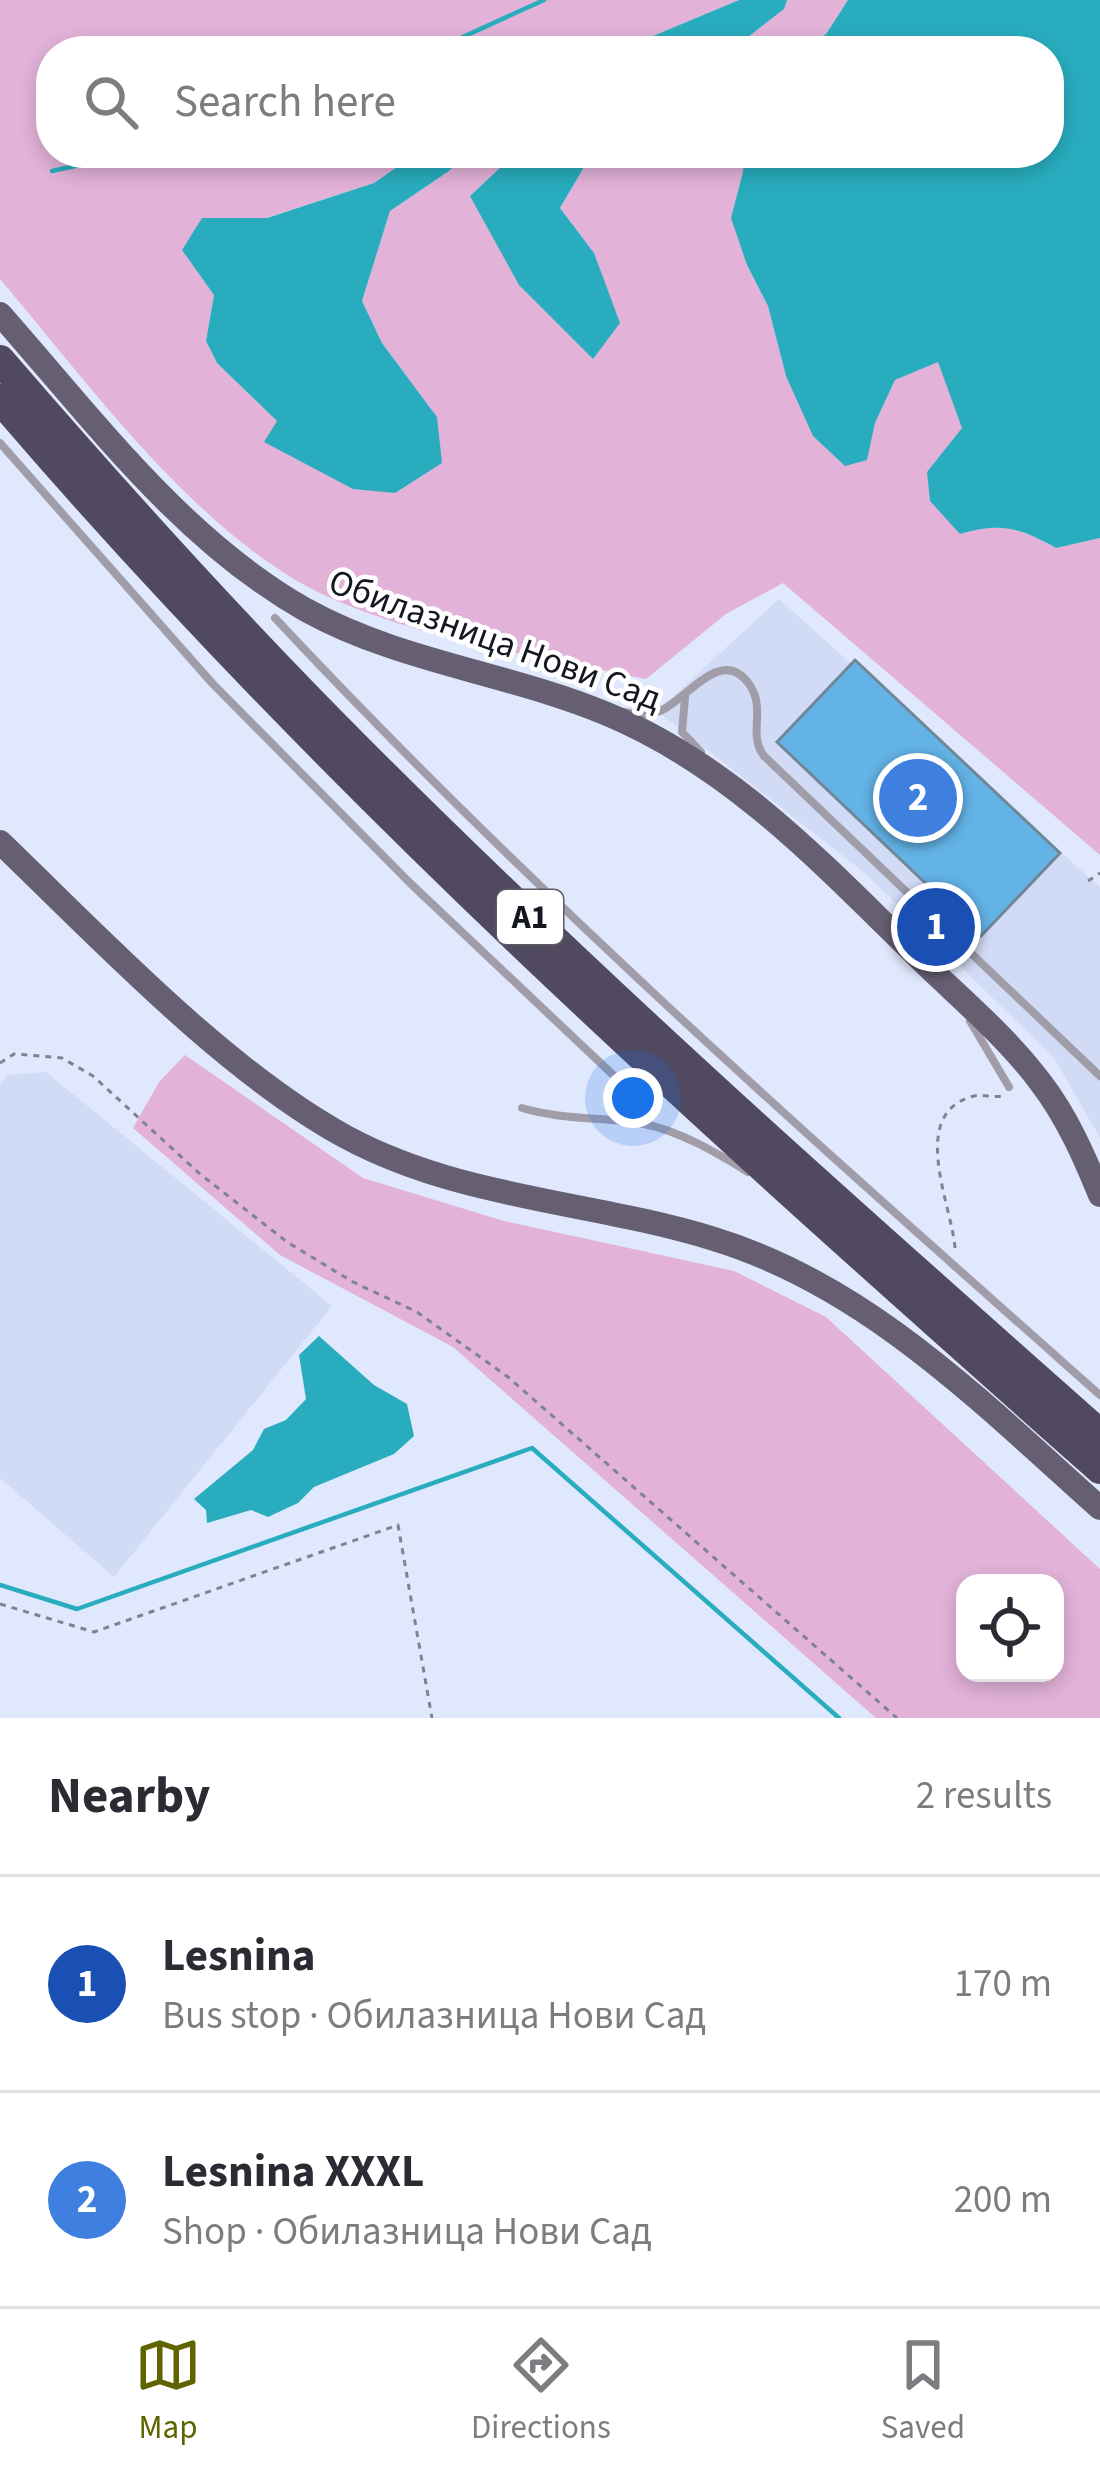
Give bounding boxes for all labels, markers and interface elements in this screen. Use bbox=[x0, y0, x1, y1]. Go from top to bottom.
search box bbox=[36, 36, 1064, 168]
icon: search bbox=[78, 69, 144, 135]
text: Search here bbox=[174, 70, 396, 134]
street label: Обилазница Нови Сад bbox=[322, 556, 668, 724]
pin: 2 bbox=[879, 753, 957, 843]
pin: 1 bbox=[897, 882, 975, 972]
road number: A1 bbox=[497, 890, 563, 944]
your location bbox=[603, 1068, 663, 1128]
map controls bbox=[956, 1574, 1064, 1682]
button: locate bbox=[956, 1574, 1064, 1682]
text: Nearby bbox=[48, 1760, 210, 1832]
text: 2 results bbox=[916, 1768, 1052, 1824]
text: Lesnina bbox=[162, 1924, 316, 1988]
text: 1 bbox=[77, 1956, 97, 2012]
text: 170 m bbox=[954, 1956, 1052, 2012]
text: Bus stop · Обилазница Нови Сад bbox=[162, 1988, 706, 2044]
text: Lesnina XXXL bbox=[162, 2140, 424, 2204]
text: 2 bbox=[77, 2172, 97, 2228]
text: 200 m bbox=[954, 2172, 1052, 2228]
text: Shop · Обилазница Нови Сад bbox=[162, 2204, 652, 2260]
tab: Map bbox=[135, 2332, 201, 2451]
tab: Directions bbox=[471, 2332, 611, 2451]
tab: Saved bbox=[881, 2332, 965, 2451]

